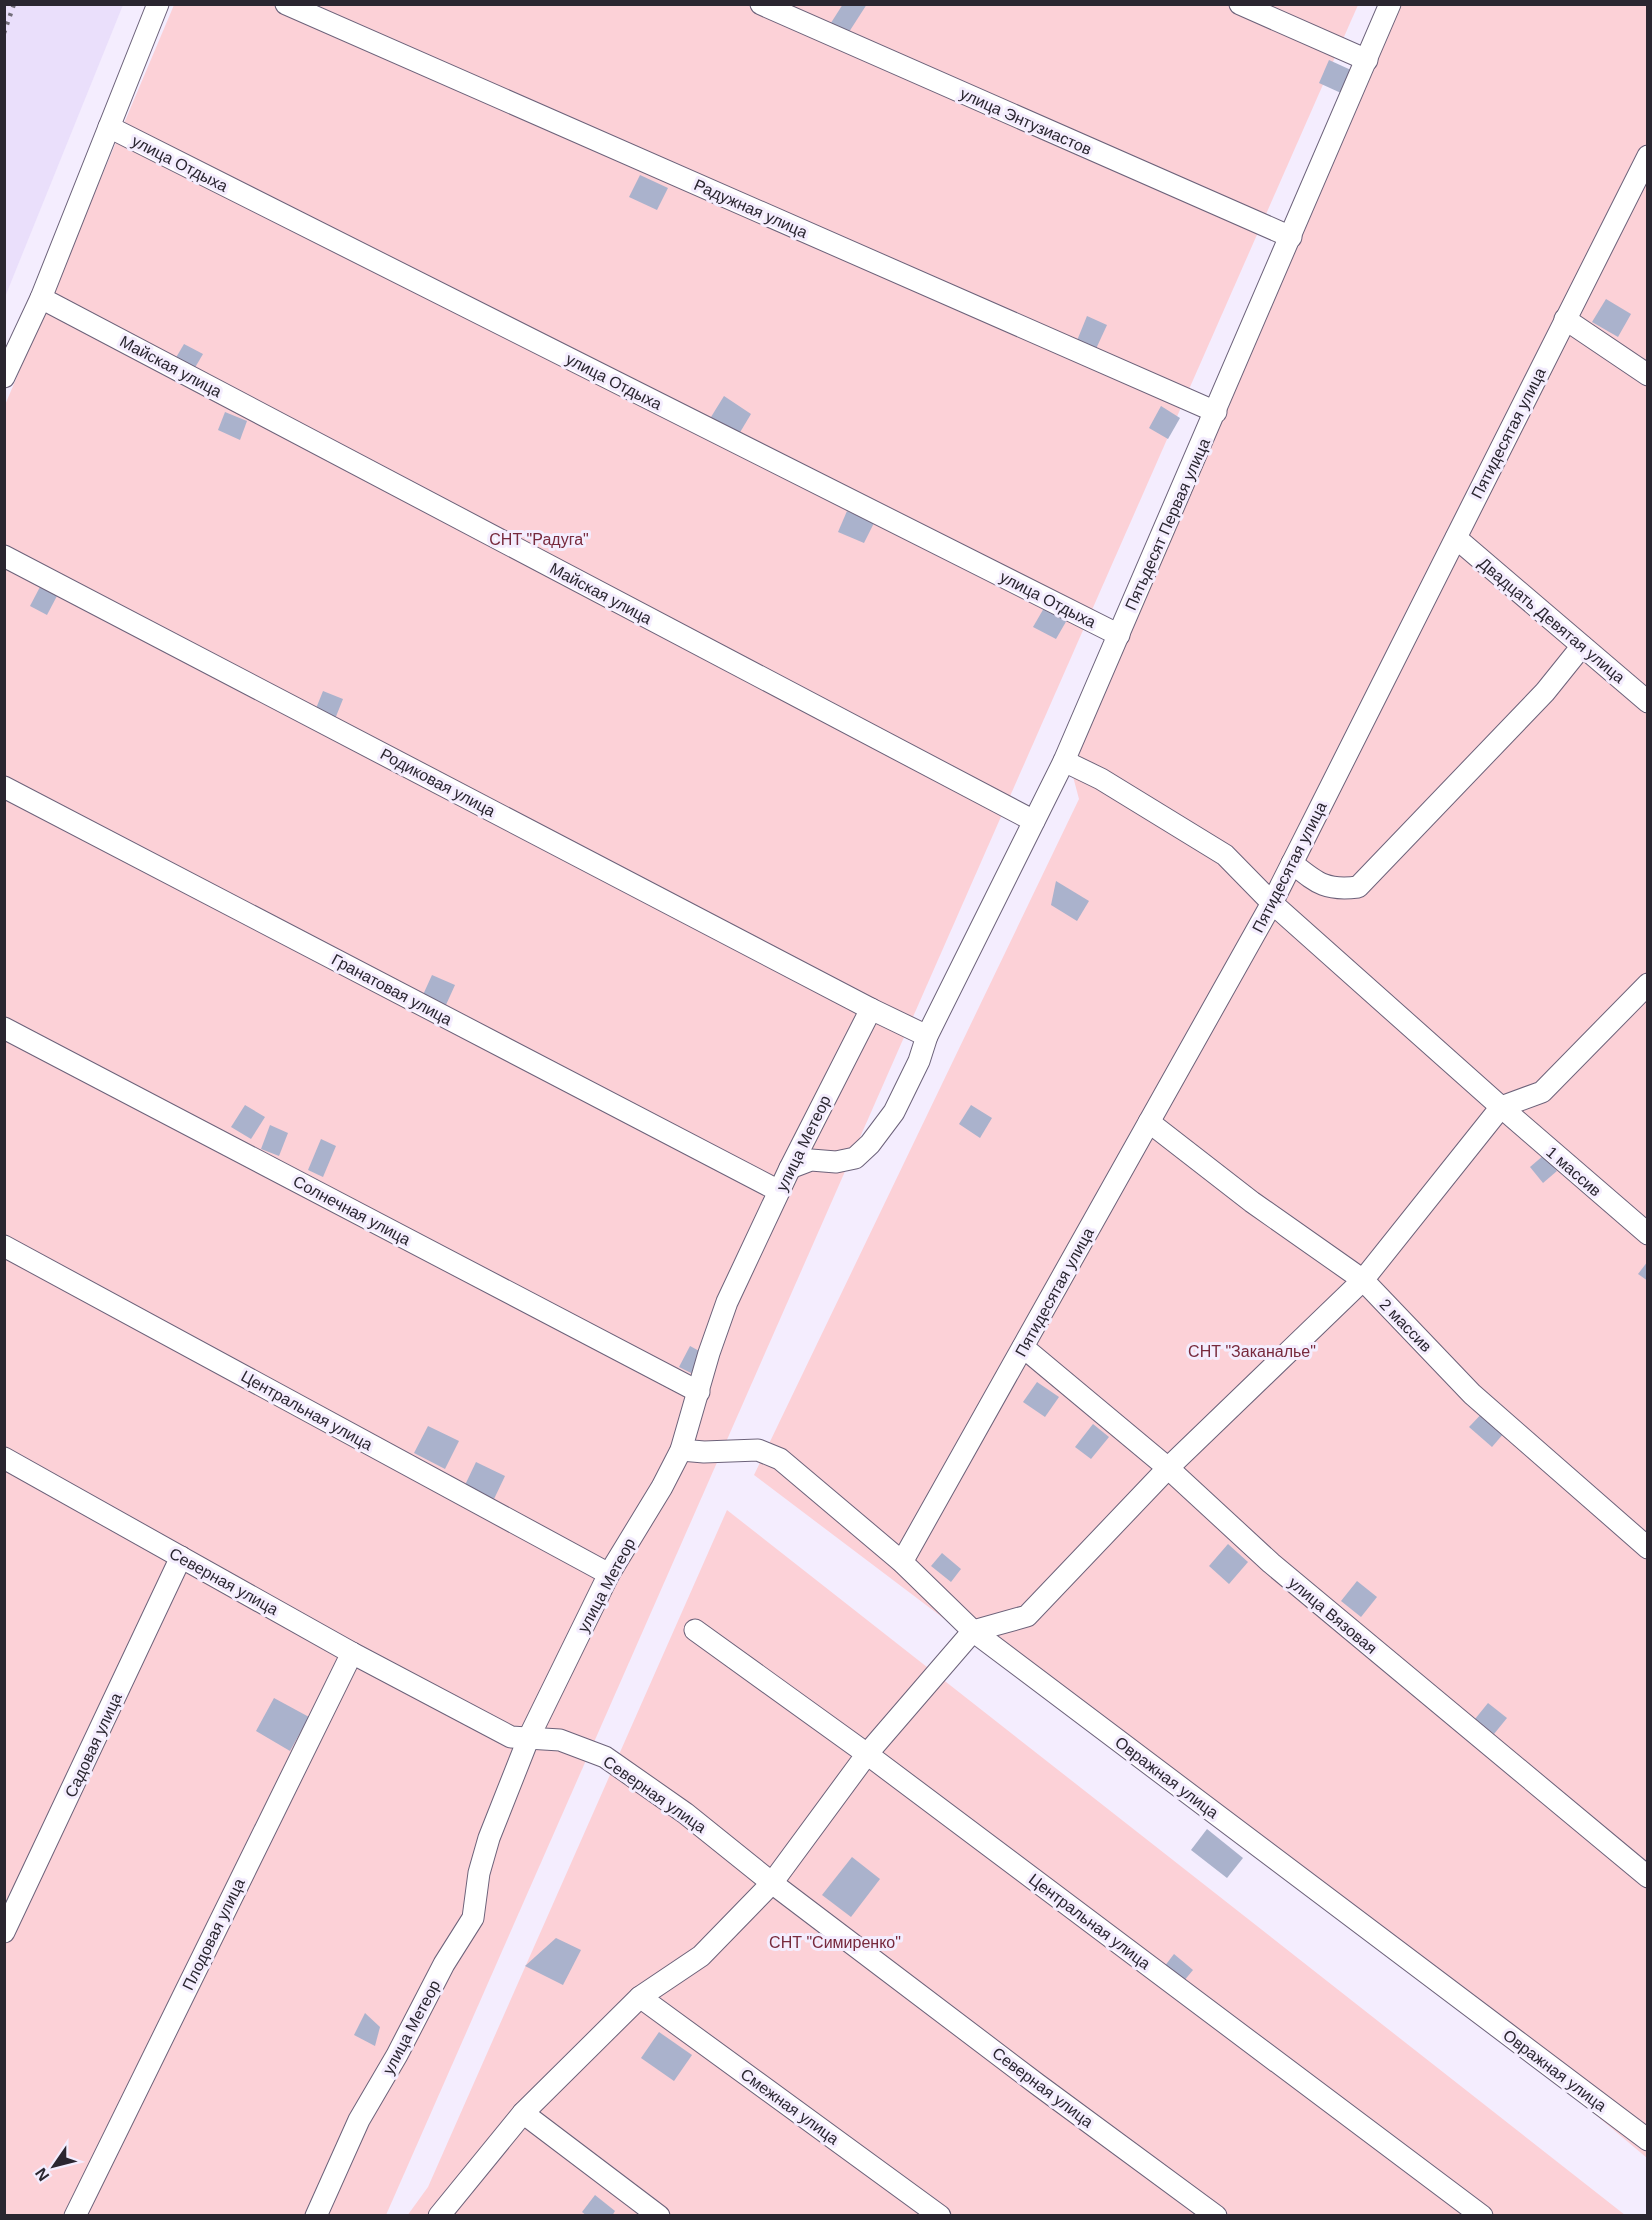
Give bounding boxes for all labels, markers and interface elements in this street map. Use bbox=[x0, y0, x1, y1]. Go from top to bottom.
street label: улица Энтузиастов bbox=[957, 85, 1094, 158]
street label: улица Отдыха bbox=[129, 132, 231, 195]
street label: Радужная улица bbox=[692, 176, 810, 241]
street label: Майская улица bbox=[117, 332, 225, 400]
street label: улица Отдыха bbox=[563, 350, 665, 413]
street label: Пятидесятая улица bbox=[1468, 365, 1549, 501]
street label: Пятьдесят Первая улица bbox=[1122, 436, 1213, 613]
park label: СНТ "Радуга" bbox=[489, 531, 589, 548]
street label: Двадцать Девятая улица bbox=[1475, 554, 1628, 686]
street label: Майская улица bbox=[547, 559, 655, 627]
street label: улица Отдыха bbox=[997, 568, 1099, 631]
street label: Родиковая улица bbox=[378, 745, 498, 820]
street label: Пятидесятая улица bbox=[1249, 799, 1330, 935]
street label: Гранатовая улица bbox=[329, 951, 455, 1028]
street label: улица Метеор bbox=[773, 1093, 834, 1194]
street label: 1 массив bbox=[1543, 1143, 1604, 1200]
street label: Солнечная улица bbox=[290, 1172, 413, 1248]
street label: Пятидесятая улица bbox=[1012, 1225, 1097, 1360]
street label: 2 массив bbox=[1376, 1295, 1435, 1355]
park label: СНТ "Заканалье" bbox=[1188, 1343, 1316, 1360]
street label: Центральная улица bbox=[238, 1367, 375, 1454]
street label: улица Метеор bbox=[574, 1535, 638, 1635]
street label: Северная улица bbox=[167, 1545, 281, 1618]
street label: улица Вязовая bbox=[1285, 1574, 1380, 1657]
street label: Садовая улица bbox=[62, 1690, 125, 1800]
street label: Овражная улица bbox=[1112, 1733, 1222, 1822]
street label: Северная улица bbox=[600, 1753, 709, 1836]
street label: Центральная улица bbox=[1026, 1870, 1154, 1973]
street label: Плодовая улица bbox=[179, 1876, 248, 1993]
park label: СНТ "Симиренко" bbox=[769, 1934, 901, 1951]
street label: улица Метеор bbox=[379, 1977, 443, 2077]
street label: Овражная улица bbox=[1500, 2026, 1610, 2115]
street label: Северная улица bbox=[989, 2044, 1096, 2131]
street label: Смежная улица bbox=[737, 2065, 842, 2148]
north arrow bbox=[24, 2136, 84, 2196]
text: N bbox=[32, 2165, 52, 2184]

